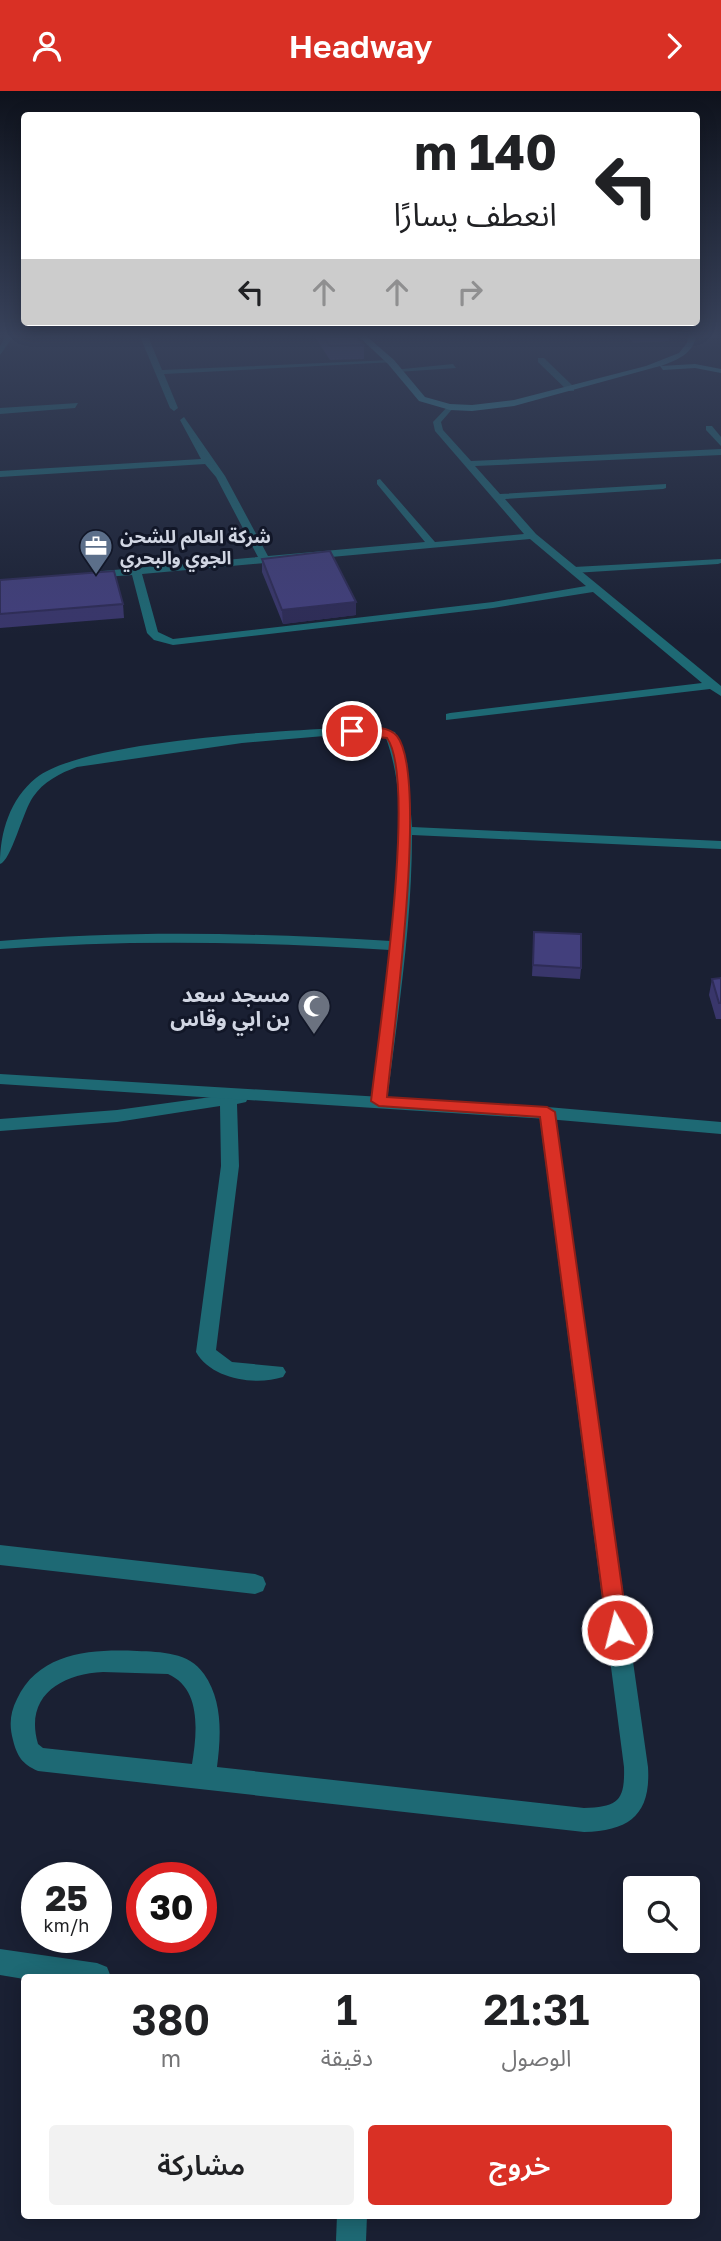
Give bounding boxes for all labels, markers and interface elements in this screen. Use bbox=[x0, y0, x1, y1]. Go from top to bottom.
icon: person bbox=[28, 27, 66, 65]
text: Headway bbox=[289, 27, 432, 65]
icon: forward bbox=[655, 27, 693, 65]
text: 140 m bbox=[414, 122, 557, 181]
icon: left bbox=[581, 140, 672, 231]
text: انعطف يسارًا bbox=[394, 195, 557, 233]
icon: left bbox=[232, 273, 270, 311]
icon: ahead bbox=[305, 273, 343, 311]
icon: ahead bbox=[378, 273, 416, 311]
icon: right bbox=[451, 273, 489, 311]
place label: شركة العالم للشحن الجوي والبحري bbox=[120, 525, 271, 572]
office icon: شركة العالم للشحن الجوي والبحري bbox=[77, 527, 115, 576]
pin bbox=[322, 701, 382, 761]
icon: arrive bbox=[333, 712, 371, 750]
place label: مسجد سعد بن ابي وقاس bbox=[170, 981, 290, 1036]
mosque icon: مسجد سعد بن ابي وقاس bbox=[295, 987, 333, 1036]
position arrow bbox=[580, 1593, 654, 1667]
speed limit sign: 30 bbox=[126, 1862, 217, 1953]
map controls bbox=[623, 1876, 700, 1953]
button: search bbox=[623, 1876, 700, 1953]
text: 25 bbox=[45, 1877, 88, 1919]
text: km/h bbox=[44, 1914, 89, 1936]
text: 1 bbox=[336, 1984, 357, 2034]
text: 21:31 bbox=[484, 1984, 589, 2034]
text: 380 bbox=[132, 1994, 210, 2044]
text: دقيقة bbox=[321, 2043, 373, 2071]
text: الوصول bbox=[502, 2043, 572, 2071]
text: m bbox=[161, 2044, 181, 2072]
button: مشاركة bbox=[49, 2125, 354, 2205]
button: خروج bbox=[368, 2125, 672, 2205]

